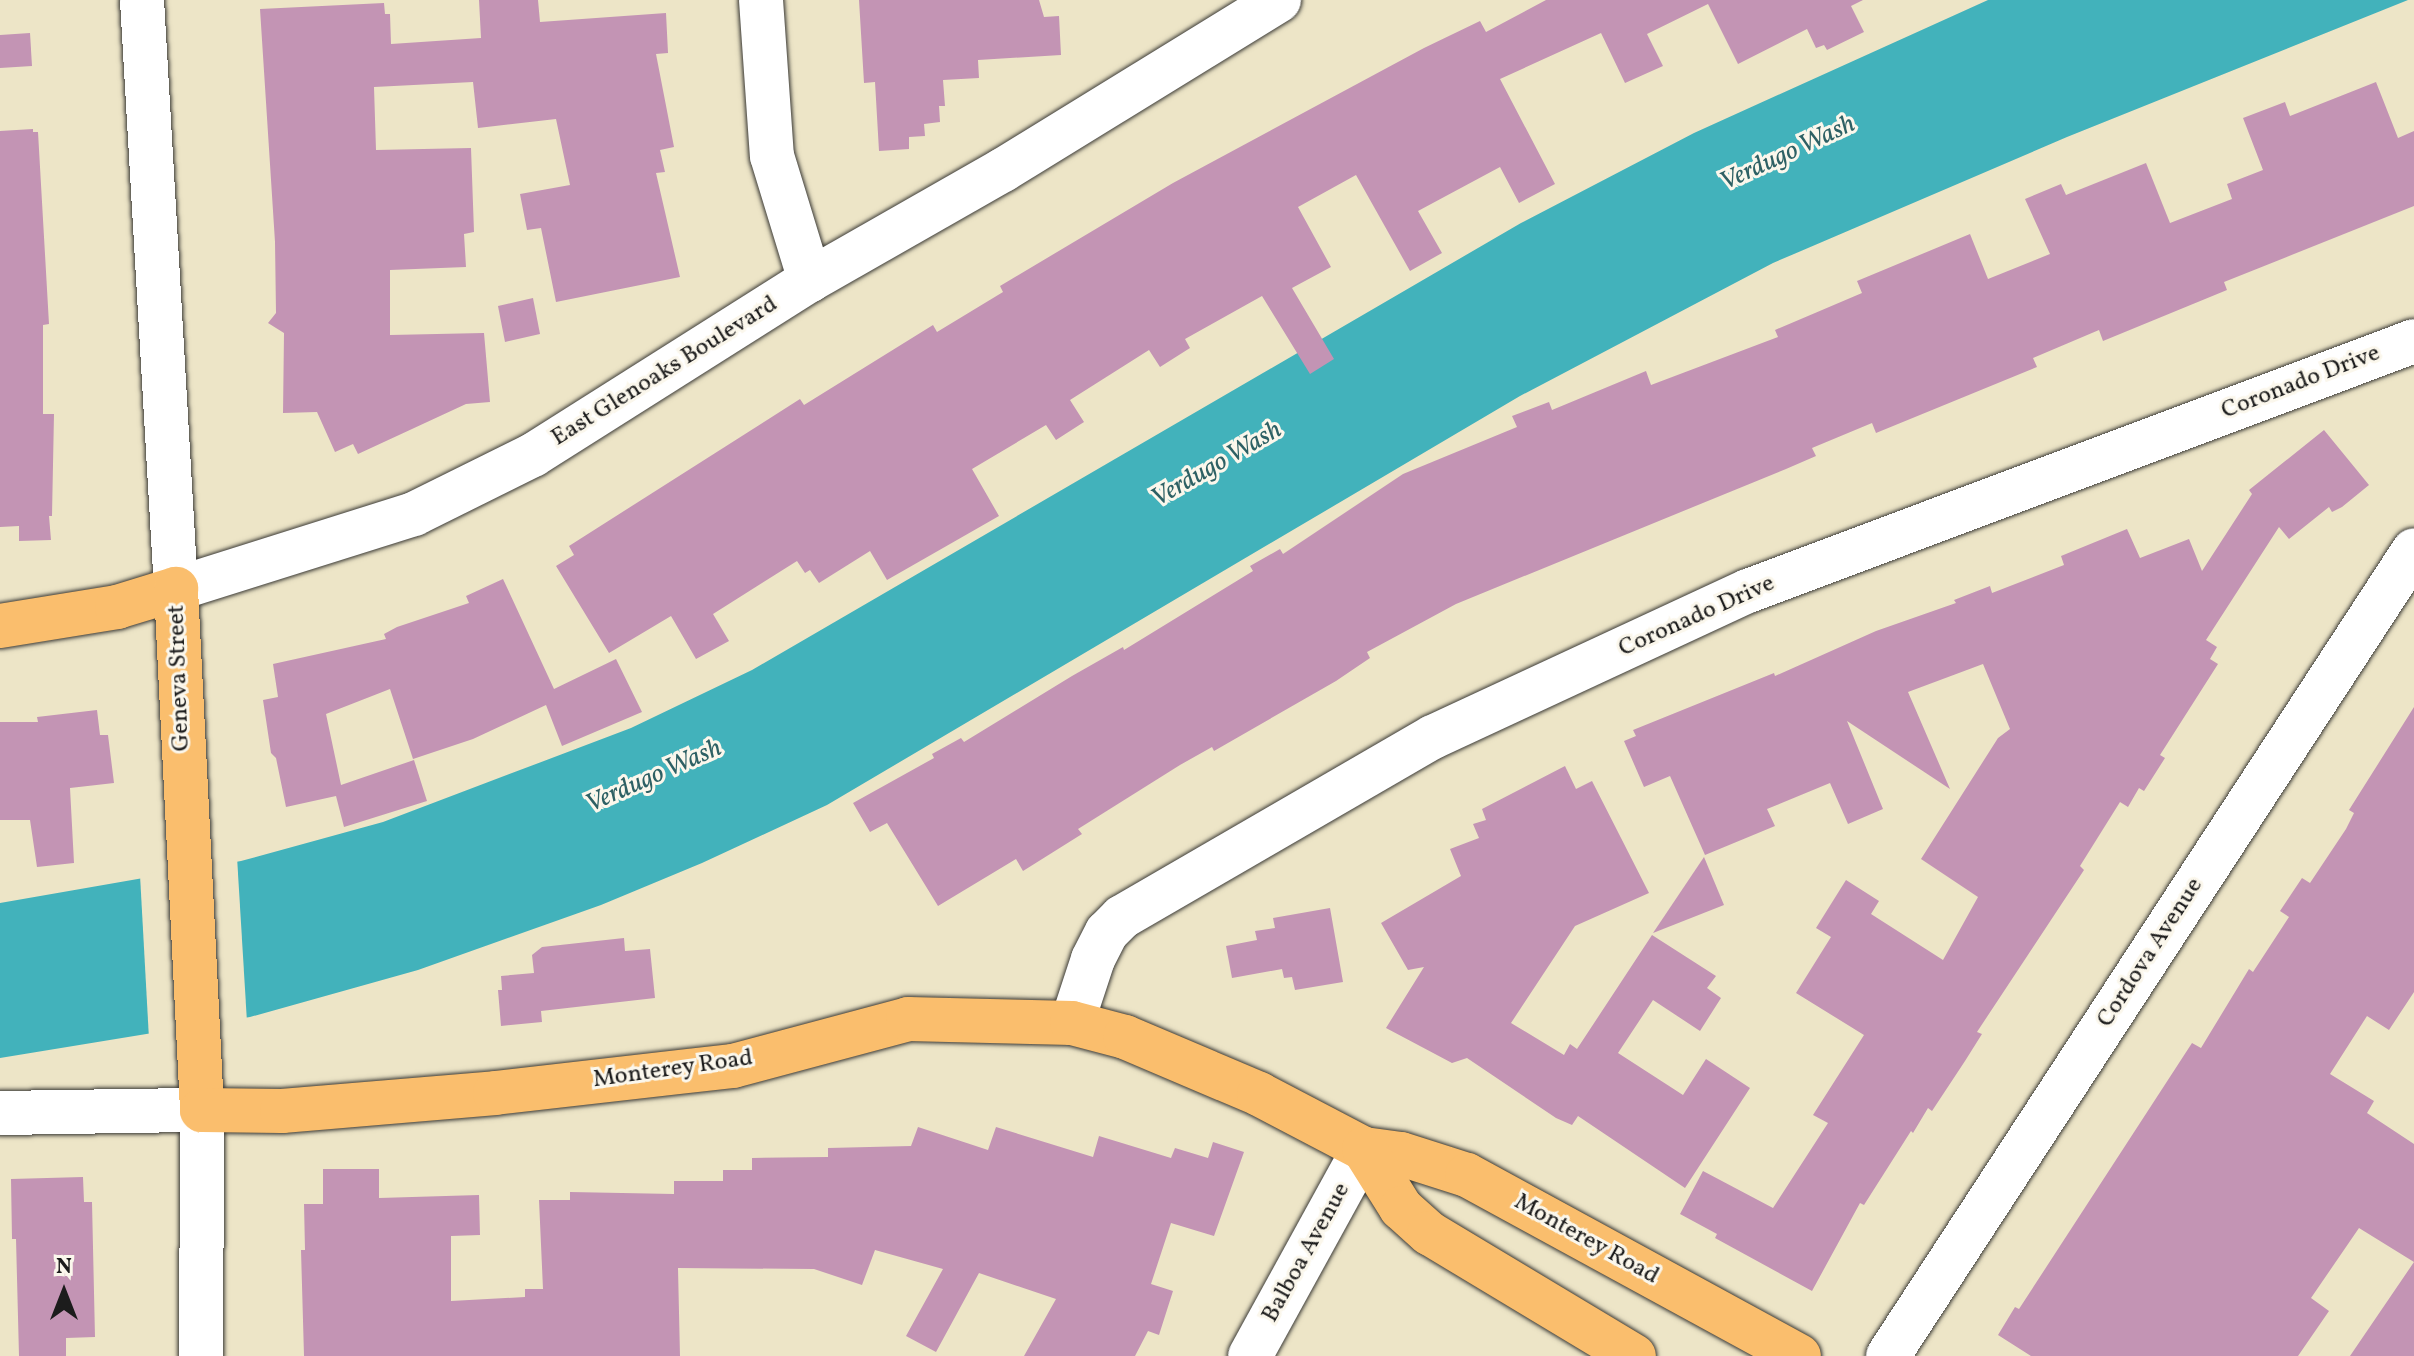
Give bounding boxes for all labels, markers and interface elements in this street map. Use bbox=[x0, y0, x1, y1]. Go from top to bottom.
water label: Verdugo Wash bbox=[1715, 109, 1861, 199]
street label: East Glenoaks Boulevard bbox=[547, 291, 783, 453]
street label: Coronado Drive bbox=[2218, 340, 2384, 426]
water label: Verdugo Wash bbox=[1146, 415, 1288, 515]
street label: Coronado Drive bbox=[1615, 570, 1779, 664]
street label: Geneva Street bbox=[163, 604, 197, 752]
water label: Verdugo Wash bbox=[581, 733, 727, 821]
street label: Cordova Avenue bbox=[2092, 873, 2210, 1033]
street label: Monterey Road bbox=[591, 1044, 755, 1096]
street label: Balboa Avenue bbox=[1257, 1178, 1357, 1328]
street label: Monterey Road bbox=[1508, 1188, 1664, 1292]
north arrow bbox=[24, 1252, 104, 1332]
text: N bbox=[56, 1252, 72, 1283]

